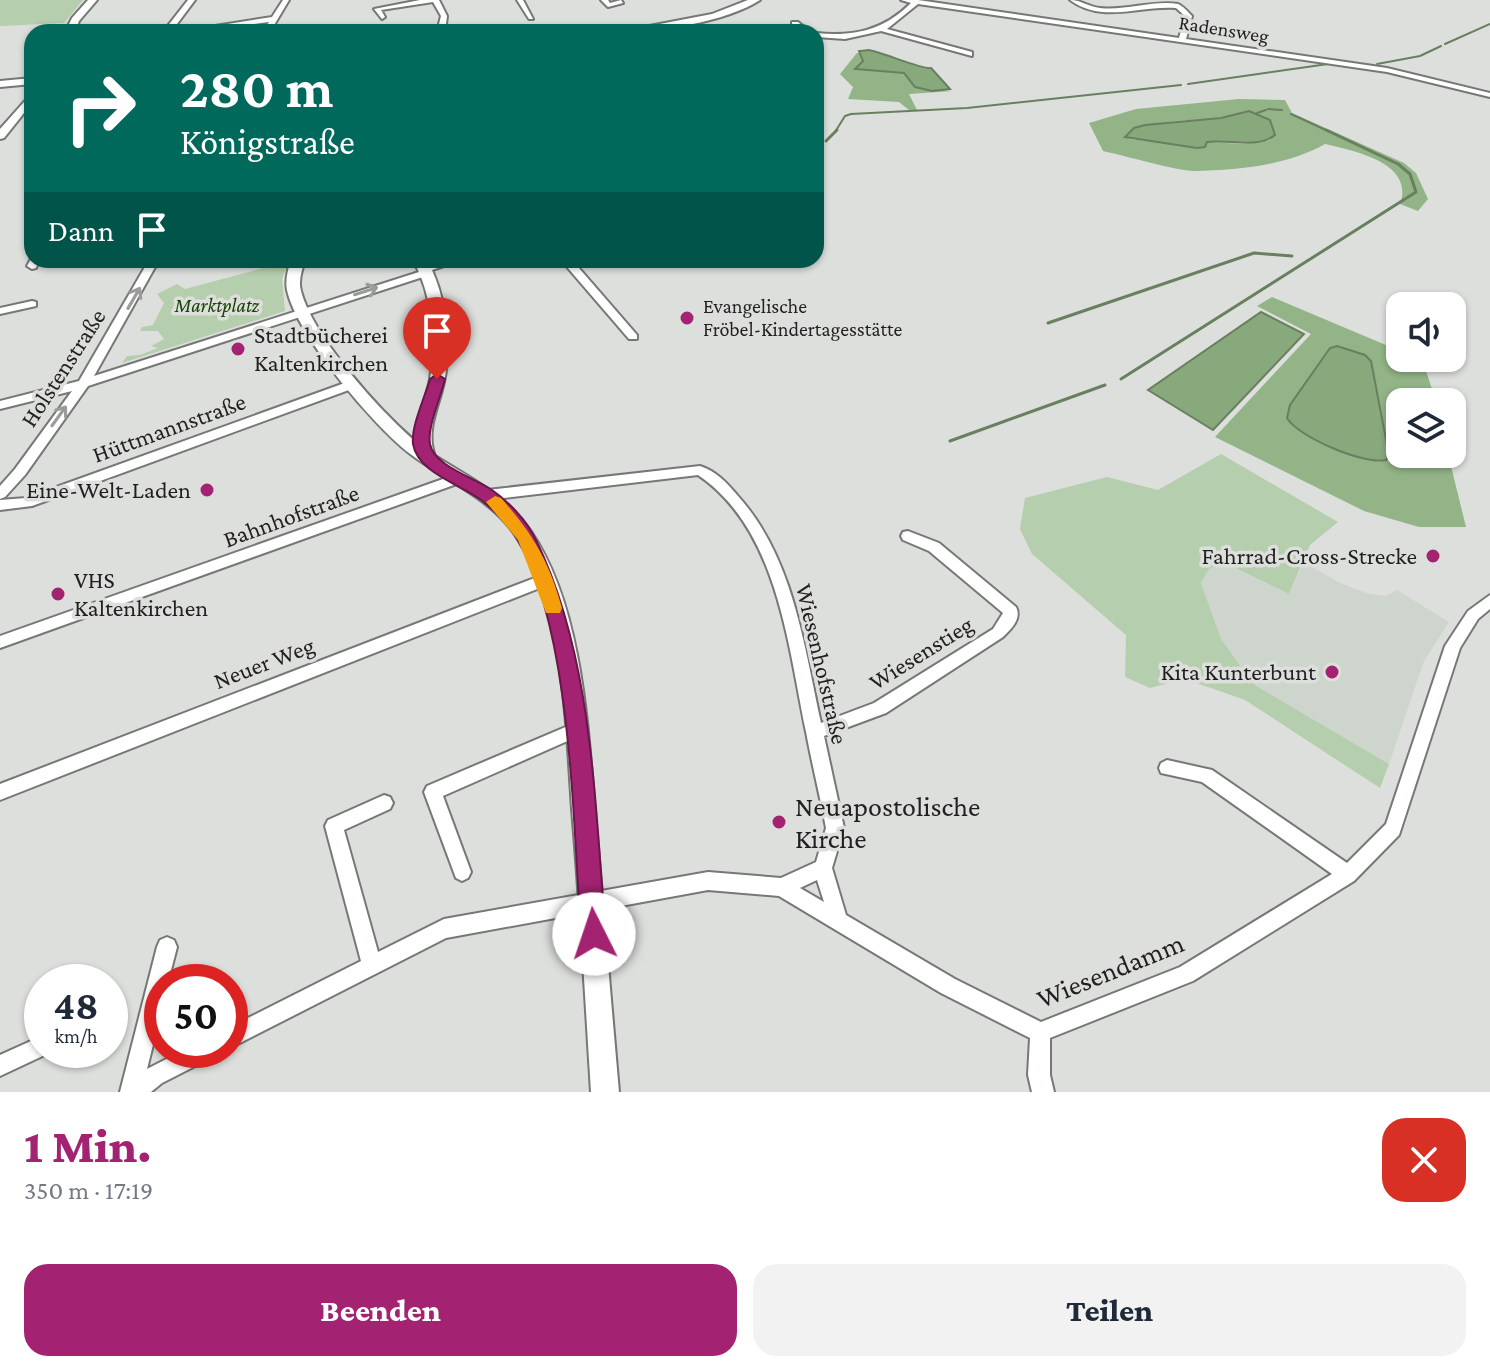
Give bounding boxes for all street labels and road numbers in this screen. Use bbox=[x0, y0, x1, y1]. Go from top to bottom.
street label: Radensweg bbox=[1177, 11, 1271, 48]
street label: Holstenstraße bbox=[14, 304, 111, 432]
street label: Hüttmannstraße bbox=[89, 387, 249, 468]
street label: Bahnhofstraße bbox=[219, 479, 362, 553]
street label: Wiesenhofstraße bbox=[791, 581, 854, 747]
street label: Wiesenstieg bbox=[864, 610, 978, 695]
street label: Neuer Weg bbox=[210, 631, 318, 694]
street label: Wiesendamm bbox=[1032, 927, 1188, 1014]

